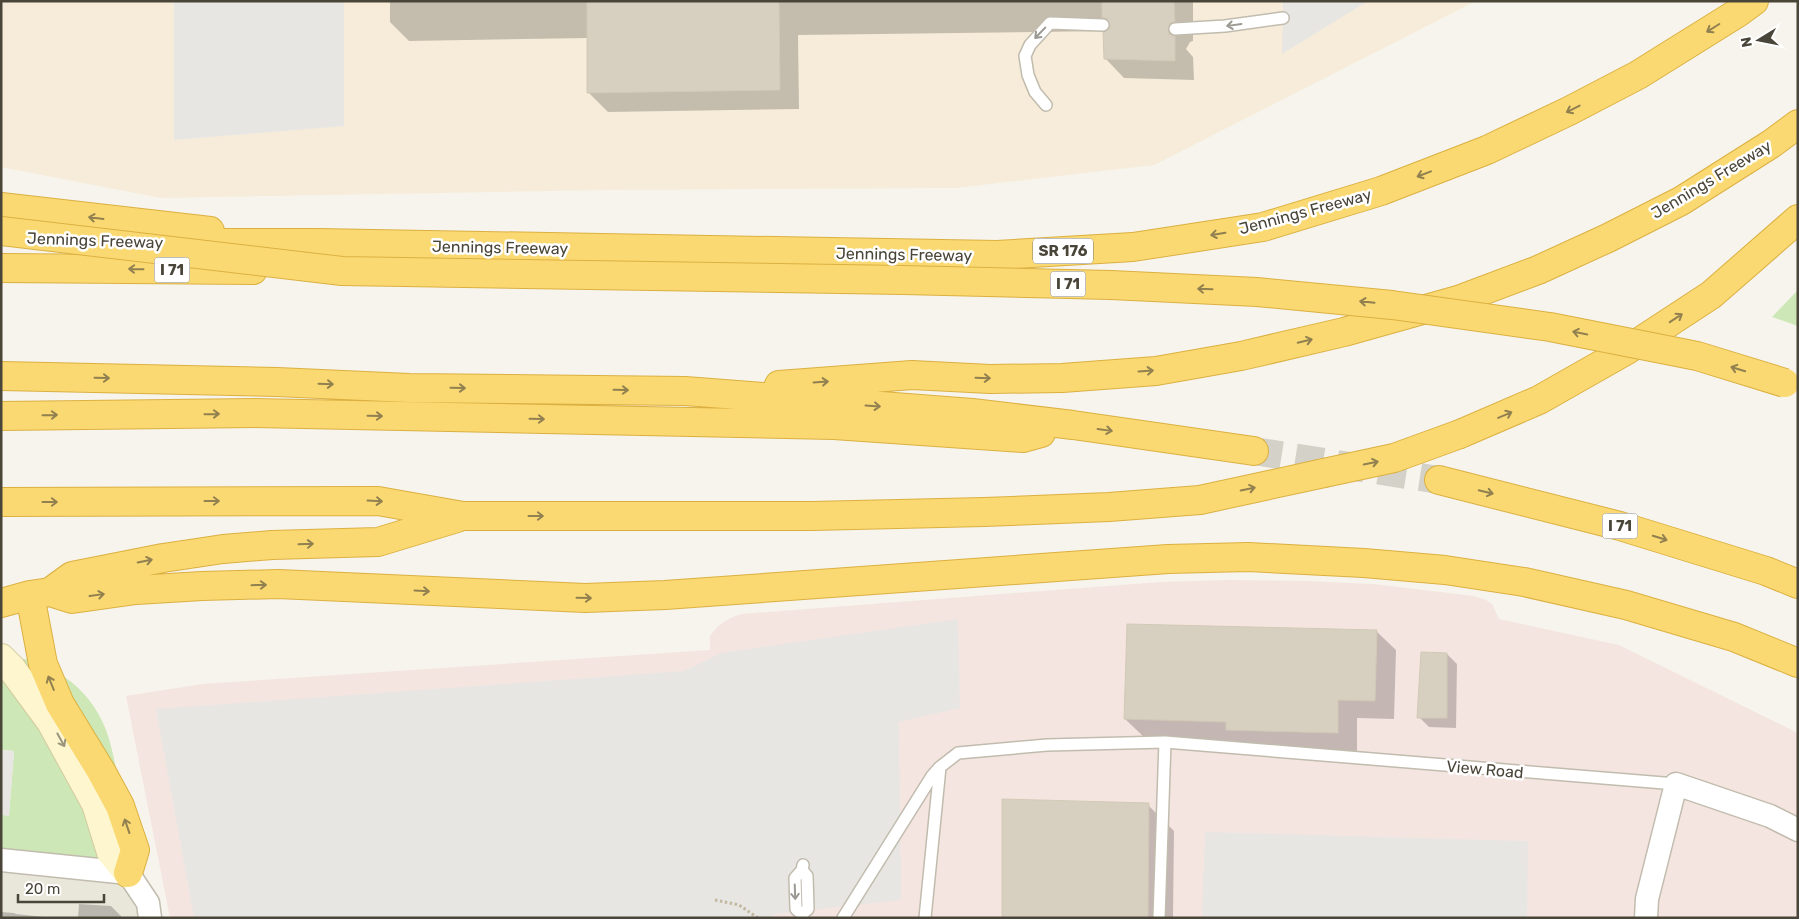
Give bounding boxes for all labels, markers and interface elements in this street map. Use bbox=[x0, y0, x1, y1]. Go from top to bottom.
north arrow bbox=[1734, 15, 1784, 65]
one-way arrow bbox=[1227, 20, 1243, 30]
one-way arrow bbox=[1707, 24, 1721, 34]
one-way arrow bbox=[1034, 26, 1046, 39]
text: N bbox=[1737, 36, 1756, 49]
one-way arrow bbox=[1565, 104, 1580, 114]
street label: Jennings Freeway bbox=[1648, 136, 1775, 223]
one-way arrow bbox=[1417, 170, 1432, 179]
street label: Jennings Freeway bbox=[1237, 185, 1374, 238]
one-way arrow bbox=[88, 213, 104, 223]
street label: Jennings Freeway bbox=[26, 229, 164, 252]
one-way arrow bbox=[1210, 229, 1226, 239]
street label: Jennings Freeway bbox=[432, 237, 569, 258]
road number: SR 176 bbox=[1033, 238, 1093, 264]
street label: Jennings Freeway bbox=[836, 244, 973, 265]
road number: I 71 bbox=[154, 258, 190, 282]
one-way arrow bbox=[128, 264, 144, 274]
road number: I 71 bbox=[1050, 272, 1086, 296]
one-way arrow bbox=[1197, 285, 1213, 294]
one-way arrow bbox=[1359, 297, 1375, 307]
one-way arrow bbox=[1669, 313, 1683, 323]
one-way arrow bbox=[1572, 328, 1588, 337]
one-way arrow bbox=[1297, 336, 1313, 345]
one-way arrow bbox=[1731, 363, 1747, 373]
one-way arrow bbox=[1137, 367, 1153, 376]
one-way arrow bbox=[94, 374, 110, 383]
one-way arrow bbox=[975, 374, 991, 383]
one-way arrow bbox=[813, 377, 829, 386]
one-way arrow bbox=[318, 380, 334, 389]
one-way arrow bbox=[450, 383, 466, 393]
one-way arrow bbox=[612, 385, 628, 395]
one-way arrow bbox=[865, 401, 881, 410]
one-way arrow bbox=[204, 409, 220, 419]
one-way arrow bbox=[1497, 409, 1512, 418]
one-way arrow bbox=[42, 410, 58, 420]
one-way arrow bbox=[366, 411, 383, 421]
one-way arrow bbox=[529, 415, 545, 424]
one-way arrow bbox=[1096, 425, 1112, 435]
one-way arrow bbox=[1363, 458, 1379, 467]
one-way arrow bbox=[1239, 484, 1255, 494]
one-way arrow bbox=[1478, 488, 1494, 497]
one-way arrow bbox=[204, 496, 220, 506]
one-way arrow bbox=[42, 497, 58, 507]
one-way arrow bbox=[367, 497, 383, 506]
one-way arrow bbox=[528, 511, 544, 521]
road number: I 71 bbox=[1602, 514, 1638, 538]
one-way arrow bbox=[1652, 534, 1668, 543]
one-way arrow bbox=[298, 539, 314, 548]
one-way arrow bbox=[136, 556, 152, 566]
one-way arrow bbox=[251, 580, 267, 589]
one-way arrow bbox=[413, 586, 429, 595]
one-way arrow bbox=[89, 590, 105, 600]
one-way arrow bbox=[576, 593, 592, 603]
one-way arrow bbox=[46, 676, 55, 691]
one-way arrow bbox=[56, 732, 66, 747]
street label: View Road bbox=[1446, 757, 1524, 782]
one-way arrow bbox=[122, 819, 131, 835]
scale bar bbox=[18, 872, 104, 904]
text: 20 m bbox=[25, 880, 60, 898]
one-way arrow bbox=[790, 884, 800, 900]

